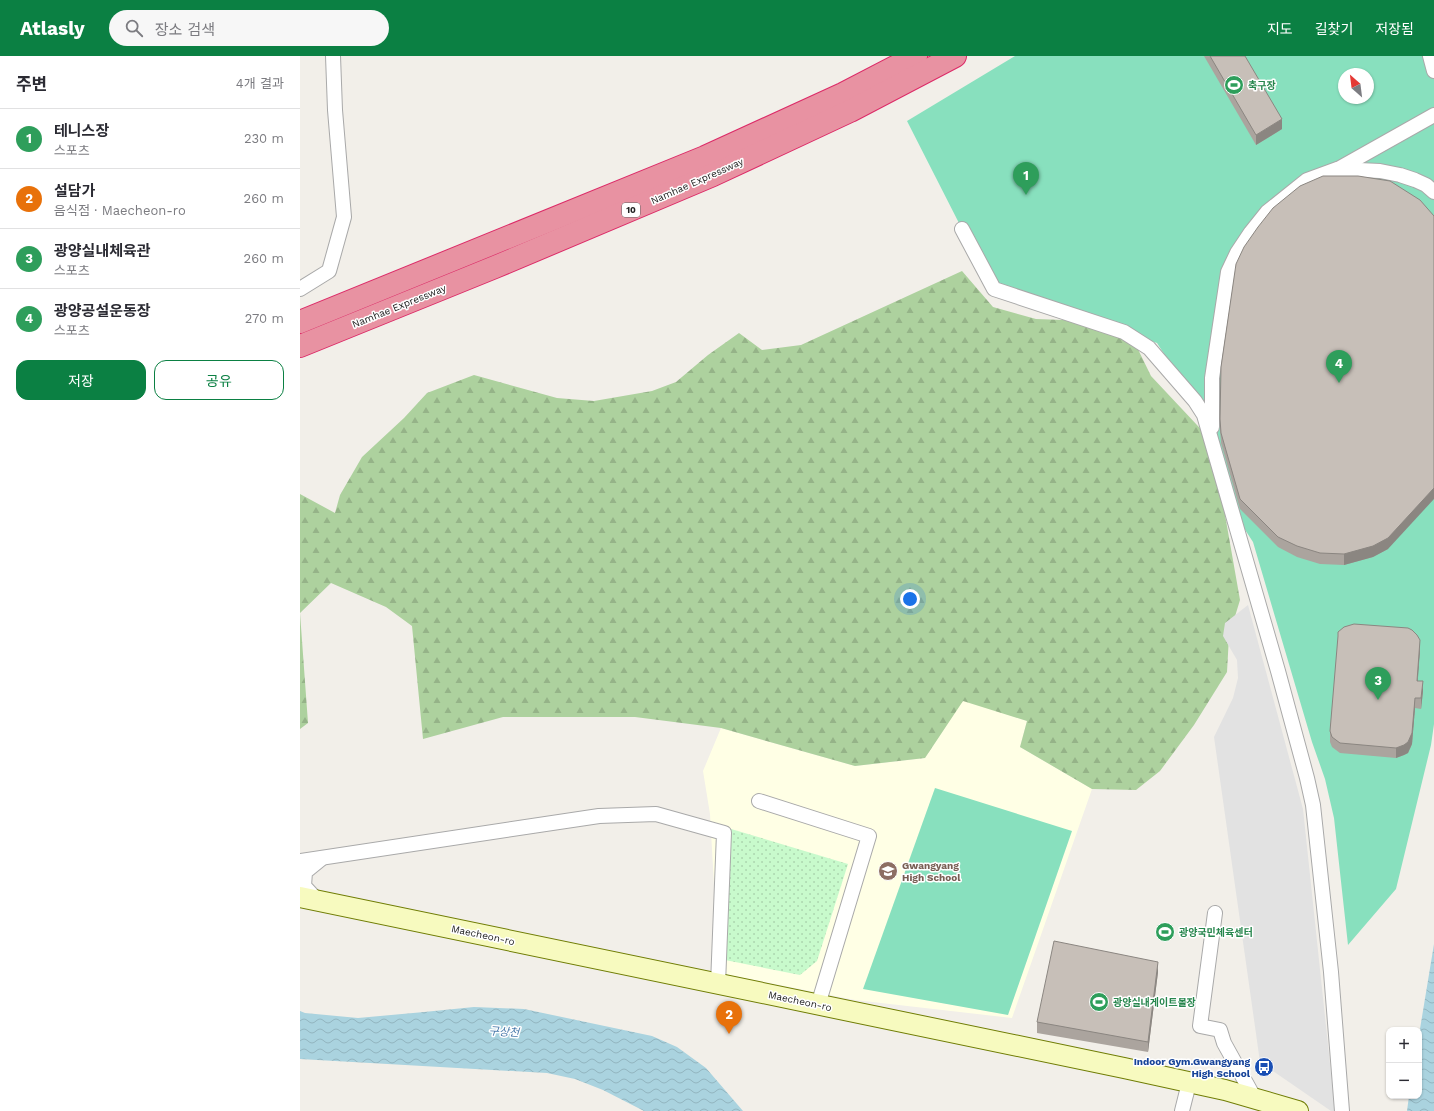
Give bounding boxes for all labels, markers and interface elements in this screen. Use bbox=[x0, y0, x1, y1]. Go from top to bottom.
search box bbox=[109, 10, 389, 46]
text: Atlasly bbox=[20, 17, 85, 40]
icon: search bbox=[123, 17, 145, 39]
text: 장소 검색 bbox=[155, 21, 215, 39]
text: 지도 bbox=[1267, 21, 1293, 37]
text: 길찾기 bbox=[1315, 21, 1353, 37]
text: 저장됨 bbox=[1375, 21, 1414, 37]
north arrow bbox=[1338, 68, 1374, 104]
text: 주변 bbox=[16, 74, 47, 94]
sports icon: 축구장 bbox=[1223, 74, 1245, 96]
text: 4개 결과 bbox=[236, 76, 284, 91]
place label: 축구장 bbox=[1248, 80, 1276, 91]
text: 테니스장 bbox=[54, 122, 109, 140]
text: 1 bbox=[26, 131, 32, 146]
text: 230 m bbox=[244, 131, 284, 146]
text: 스포츠 bbox=[54, 143, 90, 158]
street label: Namhae Expressway bbox=[649, 155, 746, 206]
pin: 1 bbox=[1013, 162, 1039, 195]
text: 설담가 bbox=[54, 182, 95, 200]
text: 2 bbox=[25, 191, 33, 206]
text: 260 m bbox=[244, 191, 284, 206]
text: 음식점 · Maecheon-ro bbox=[54, 203, 186, 218]
road number: 10 bbox=[622, 203, 640, 217]
text: 광양실내체육관 bbox=[54, 242, 151, 260]
text: 3 bbox=[25, 251, 33, 266]
text: 260 m bbox=[244, 251, 284, 266]
text: 스포츠 bbox=[54, 263, 90, 278]
street label: Namhae Expressway bbox=[350, 282, 448, 330]
text: 광양공설운동장 bbox=[54, 302, 151, 320]
text: 4 bbox=[25, 311, 33, 326]
text: 270 m bbox=[245, 311, 284, 326]
text: 스포츠 bbox=[54, 323, 90, 338]
pin: 4 bbox=[1326, 350, 1352, 383]
button: 저장 bbox=[16, 360, 146, 400]
button: 공유 bbox=[154, 360, 284, 400]
your location bbox=[900, 589, 920, 609]
pin: 3 bbox=[1365, 667, 1391, 700]
school or university icon: Gwangyang High School bbox=[877, 860, 899, 882]
place label: Gwangyang High School bbox=[902, 860, 961, 883]
sports icon: 광양국민체육센터 bbox=[1154, 921, 1176, 943]
street label: Maecheon-ro bbox=[450, 923, 516, 947]
place label: 광양국민체육센터 bbox=[1179, 927, 1253, 938]
street label: Maecheon-ro bbox=[767, 989, 833, 1013]
sports icon: 광양실내게이트볼장 bbox=[1088, 991, 1110, 1013]
place label: 광양실내게이트볼장 bbox=[1113, 997, 1196, 1008]
pin: 2 bbox=[716, 1001, 742, 1034]
water label: 구상천 bbox=[488, 1024, 521, 1040]
map controls bbox=[1386, 1027, 1422, 1099]
button: + bbox=[1386, 1027, 1422, 1063]
place label: Indoor Gym.Gwangyang High School bbox=[1134, 1056, 1251, 1079]
bus stop icon: Indoor Gym.Gwangyang High School bbox=[1253, 1056, 1275, 1078]
button: − bbox=[1386, 1063, 1422, 1099]

